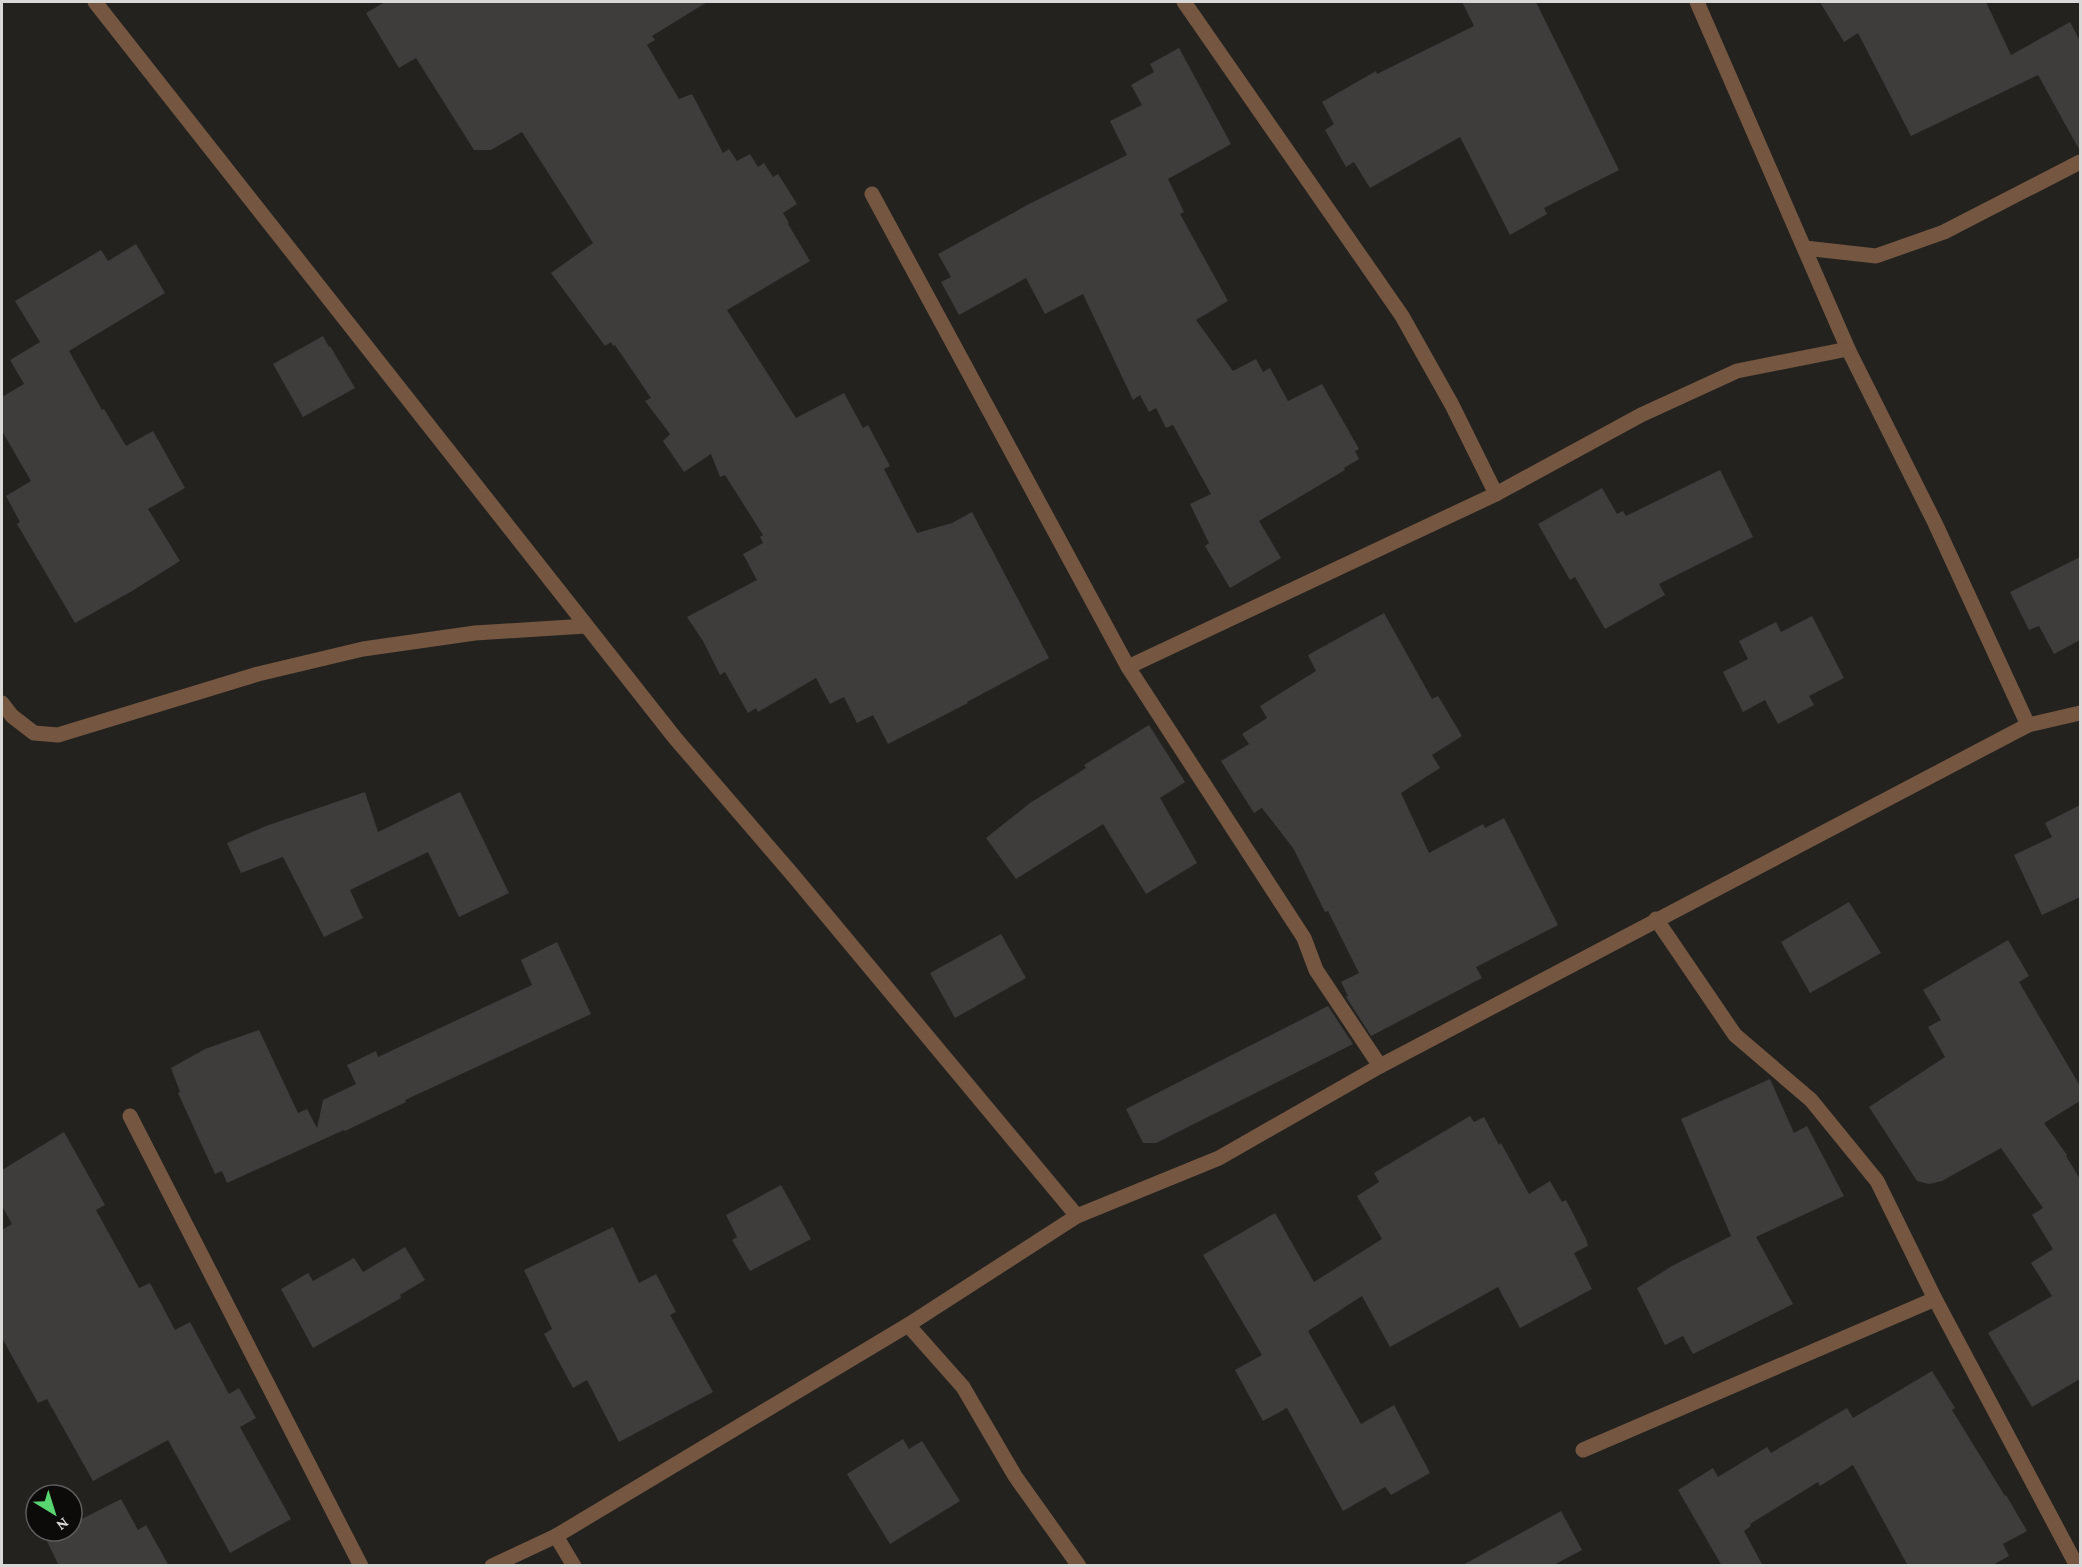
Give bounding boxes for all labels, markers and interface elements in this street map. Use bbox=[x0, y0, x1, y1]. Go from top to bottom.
north arrow bbox=[24, 1483, 84, 1543]
text: N bbox=[53, 1514, 72, 1535]

